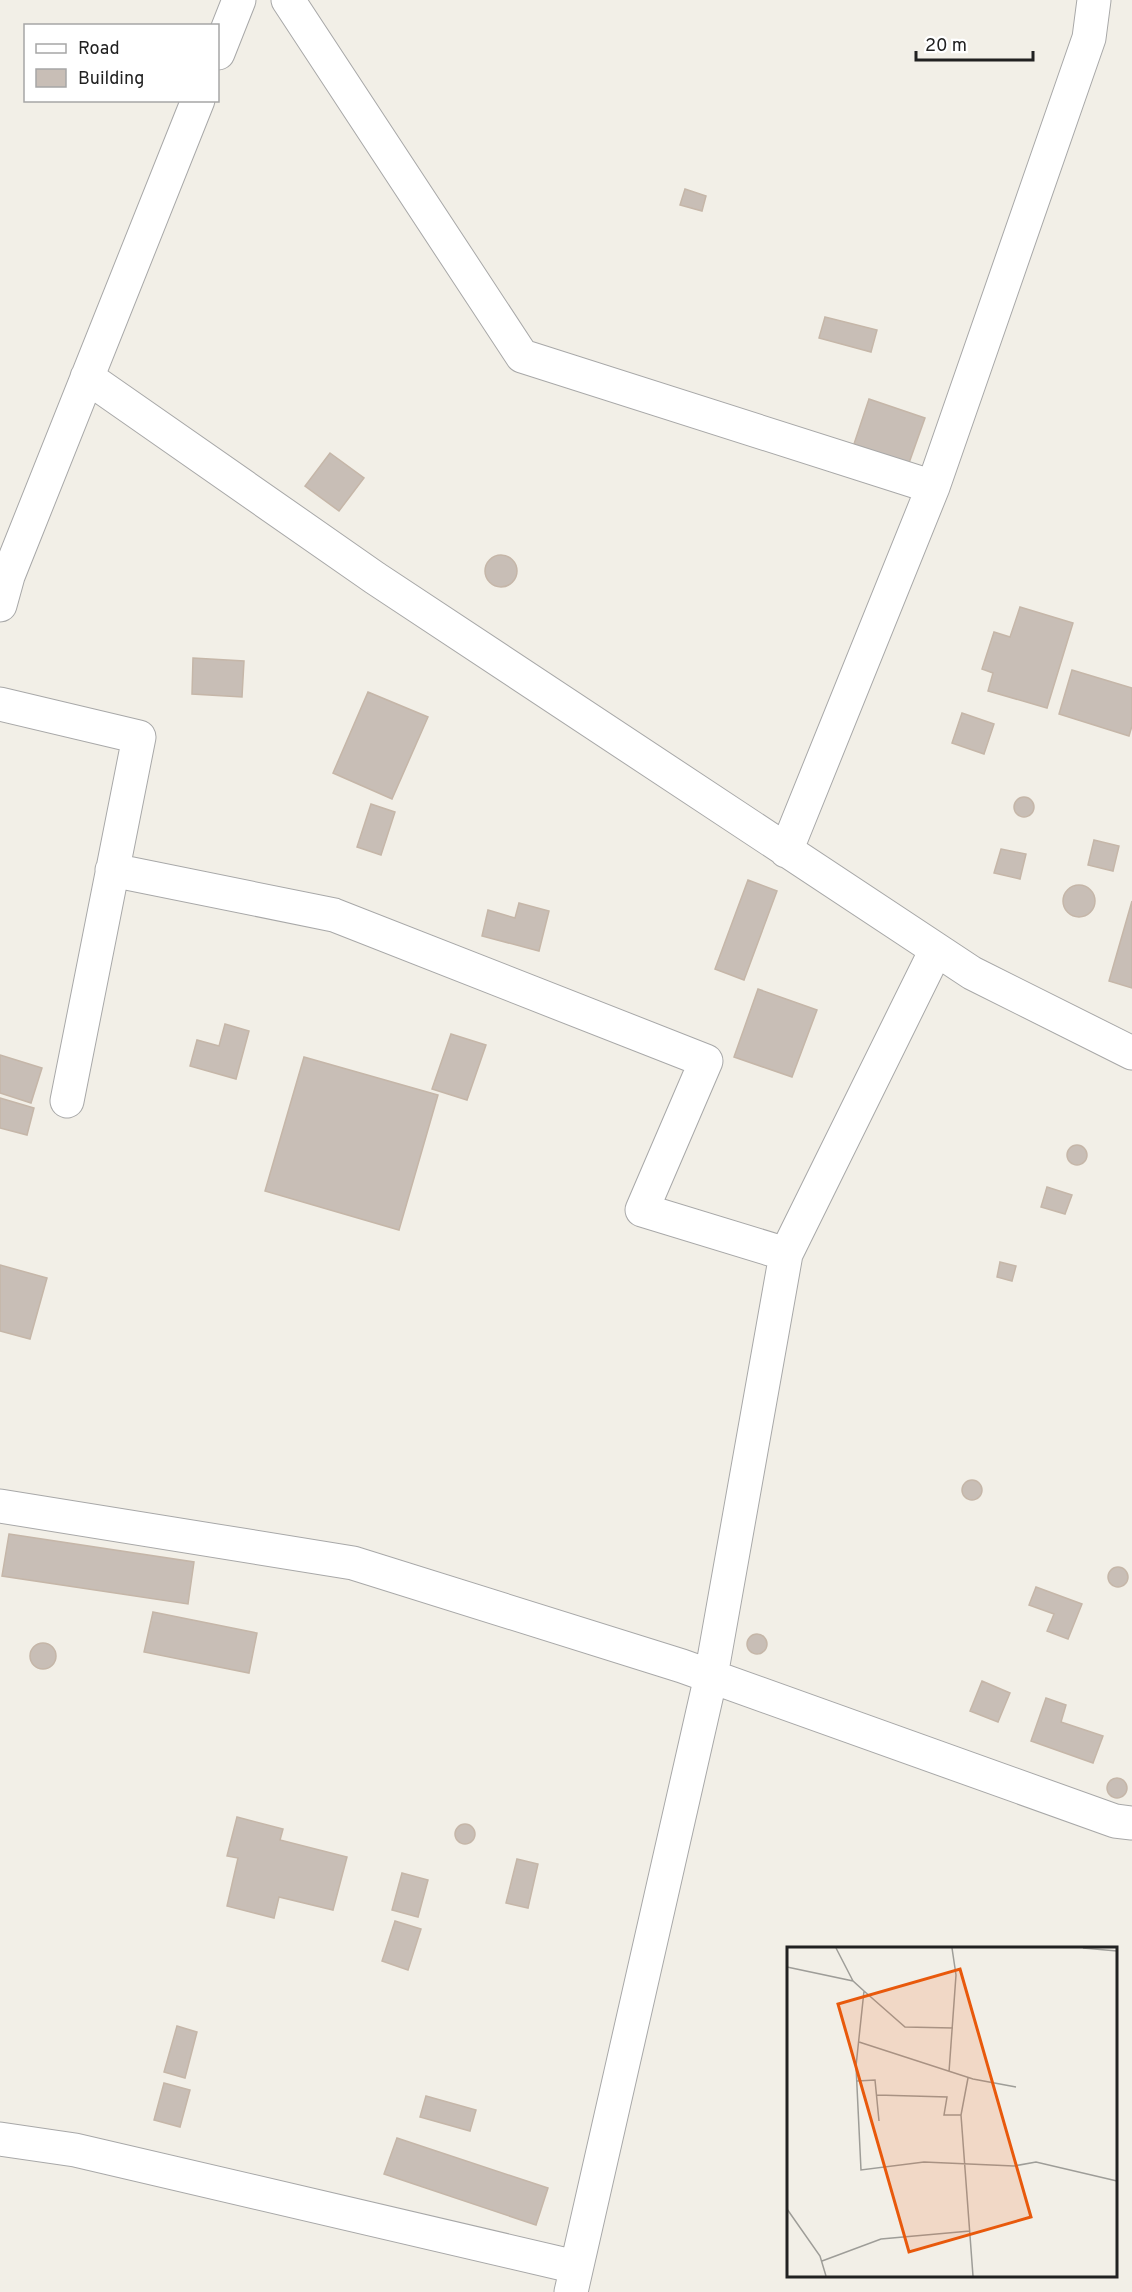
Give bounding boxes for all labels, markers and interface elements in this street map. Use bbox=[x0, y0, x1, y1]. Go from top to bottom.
legend bbox=[24, 24, 219, 102]
scale bar bbox=[916, 24, 1033, 62]
text: 20 m bbox=[925, 35, 967, 58]
text: Road bbox=[78, 38, 120, 61]
text: Building bbox=[78, 68, 144, 91]
inset map bbox=[787, 1947, 1117, 2277]

